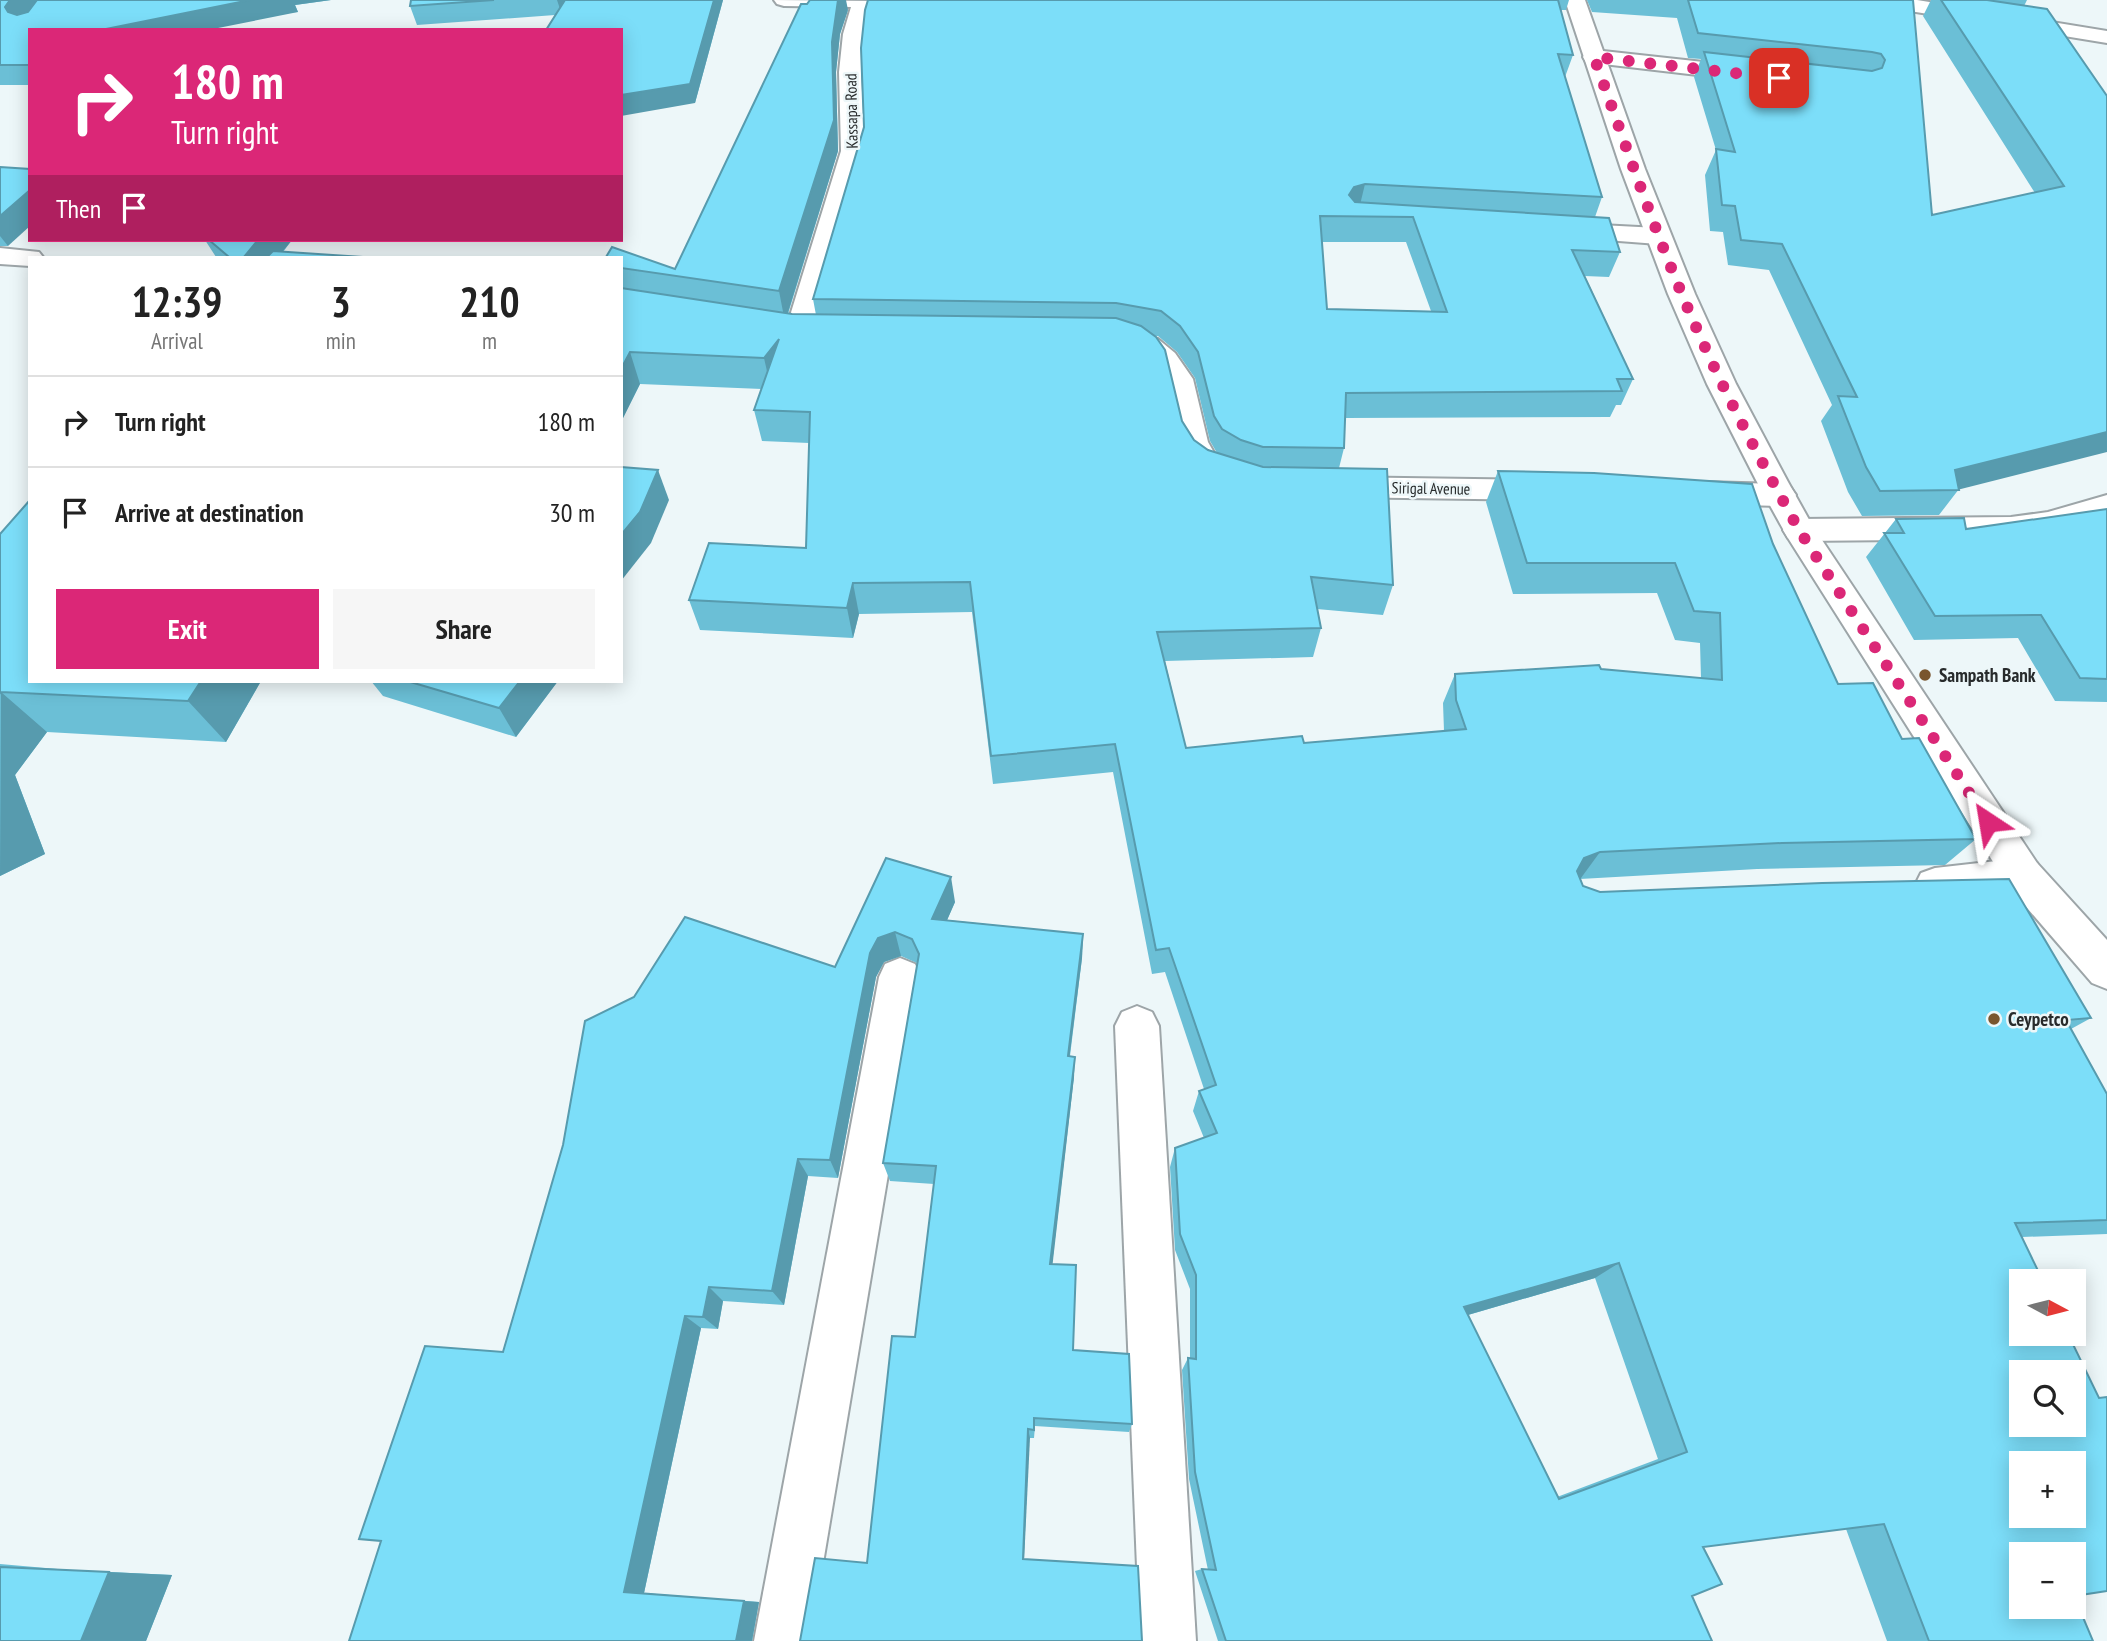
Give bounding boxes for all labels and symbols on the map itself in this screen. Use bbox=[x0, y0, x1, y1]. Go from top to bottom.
pin bbox=[1749, 48, 1809, 108]
street label: Kassapa Road bbox=[840, 73, 862, 149]
street label: Sirigal Avenue bbox=[1392, 477, 1470, 499]
place label: Sampath Bank bbox=[1939, 663, 2036, 687]
marker: Sampath Bank bbox=[1917, 667, 1933, 683]
position arrow bbox=[1951, 785, 2025, 859]
place label: Ceypetco bbox=[2008, 1007, 2069, 1031]
marker: Ceypetco bbox=[1986, 1011, 2002, 1027]
north arrow bbox=[2009, 1269, 2086, 1346]

